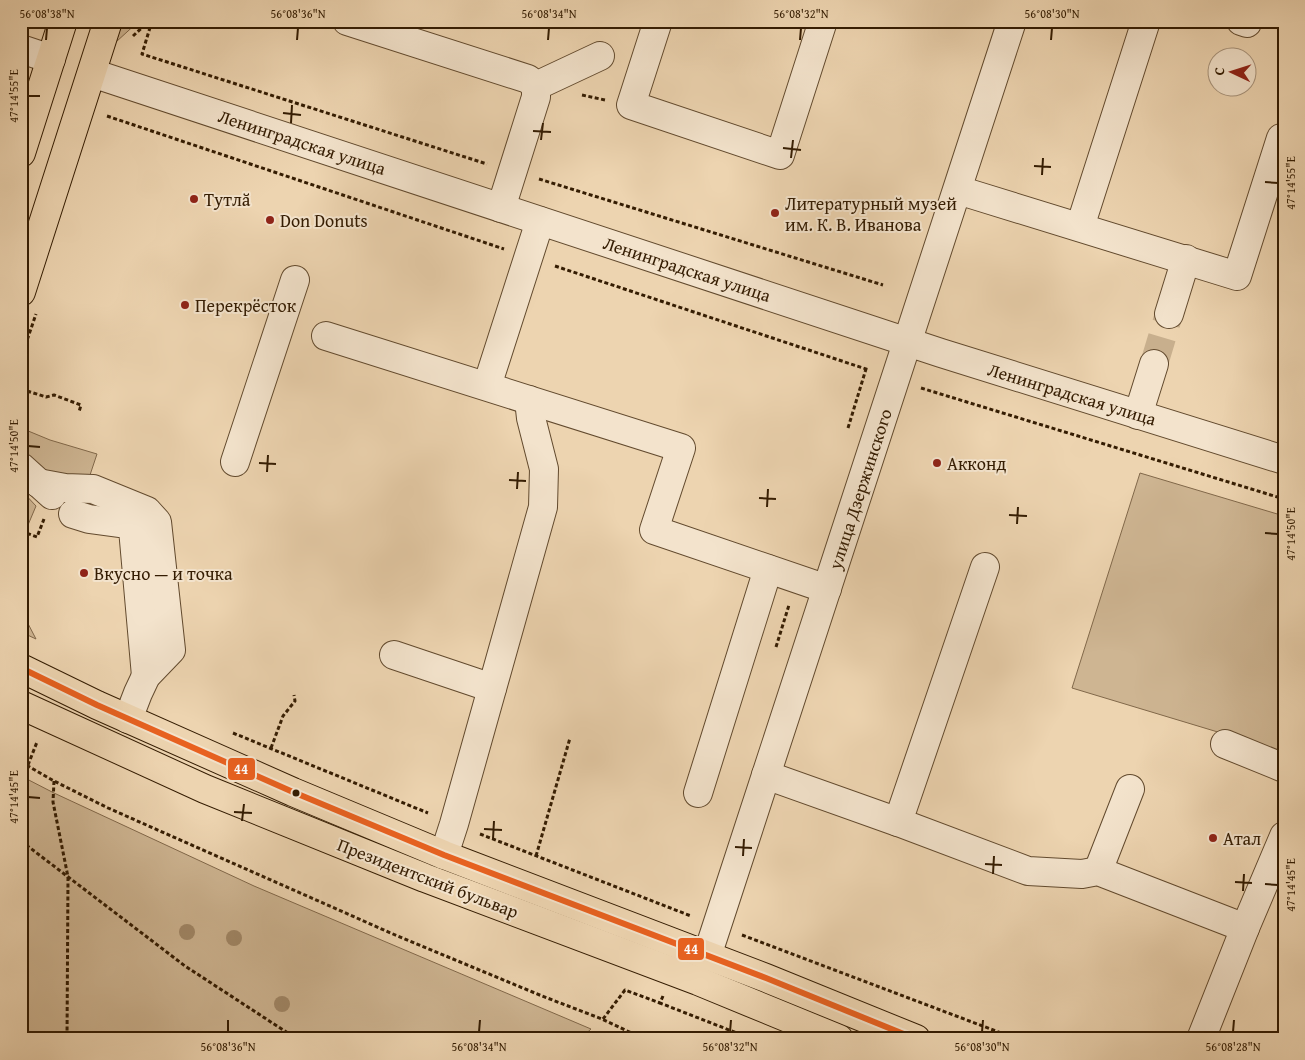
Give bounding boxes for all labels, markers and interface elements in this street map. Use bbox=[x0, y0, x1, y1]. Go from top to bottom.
text: 56°08'38"N bbox=[19, 5, 75, 22]
text: 56°08'36"N bbox=[270, 5, 326, 22]
text: 56°08'34"N bbox=[521, 5, 577, 22]
text: 56°08'32"N bbox=[773, 5, 829, 22]
text: 56°08'30"N bbox=[1024, 5, 1080, 22]
north arrow bbox=[1208, 48, 1258, 98]
text: С bbox=[1209, 66, 1229, 76]
text: 47°14'55"E bbox=[5, 69, 22, 123]
street label: Ленинградская улица bbox=[215, 102, 390, 182]
text: 47°14'55"E bbox=[1282, 156, 1299, 210]
place label: Тутлӑ bbox=[204, 186, 251, 213]
place label: Литературный музей им. К. В. Иванова bbox=[785, 190, 957, 238]
marker: Тутлӑ bbox=[188, 193, 200, 205]
place label: Don Donuts bbox=[280, 207, 368, 234]
marker: Литературный музей им. К. В. Иванова bbox=[769, 207, 781, 219]
marker: Don Donuts bbox=[264, 214, 276, 226]
street label: Ленинградская улица bbox=[600, 229, 775, 309]
place label: Перекрёсток bbox=[195, 292, 297, 319]
marker: Перекрёсток bbox=[179, 299, 191, 311]
street label: Ленинградская улица bbox=[984, 356, 1160, 433]
street label: улица Дзержинского bbox=[821, 405, 899, 574]
text: 47°14'50"E bbox=[5, 419, 22, 473]
place label: Акконд bbox=[947, 450, 1006, 477]
marker: Акконд bbox=[931, 457, 943, 469]
text: 47°14'50"E bbox=[1282, 507, 1299, 561]
place label: Вкусно — и точка bbox=[94, 560, 233, 587]
marker: Вкусно — и точка bbox=[78, 567, 90, 579]
line badge: 44 bbox=[227, 757, 256, 781]
text: 44 bbox=[234, 759, 248, 779]
text: 47°14'45"E bbox=[5, 770, 22, 824]
unlabelled marker bbox=[291, 788, 301, 798]
place label: Атал bbox=[1223, 825, 1261, 852]
street label: Президентский бульвар bbox=[333, 831, 523, 925]
marker: Атал bbox=[1207, 832, 1219, 844]
text: 47°14'45"E bbox=[1282, 858, 1299, 912]
line badge: 44 bbox=[677, 937, 705, 961]
text: 44 bbox=[684, 939, 698, 959]
text: 56°08'36"N bbox=[200, 1038, 256, 1055]
text: 56°08'34"N bbox=[451, 1038, 507, 1055]
text: 56°08'32"N bbox=[702, 1038, 758, 1055]
text: 56°08'30"N bbox=[954, 1038, 1010, 1055]
text: 56°08'28"N bbox=[1205, 1038, 1261, 1055]

